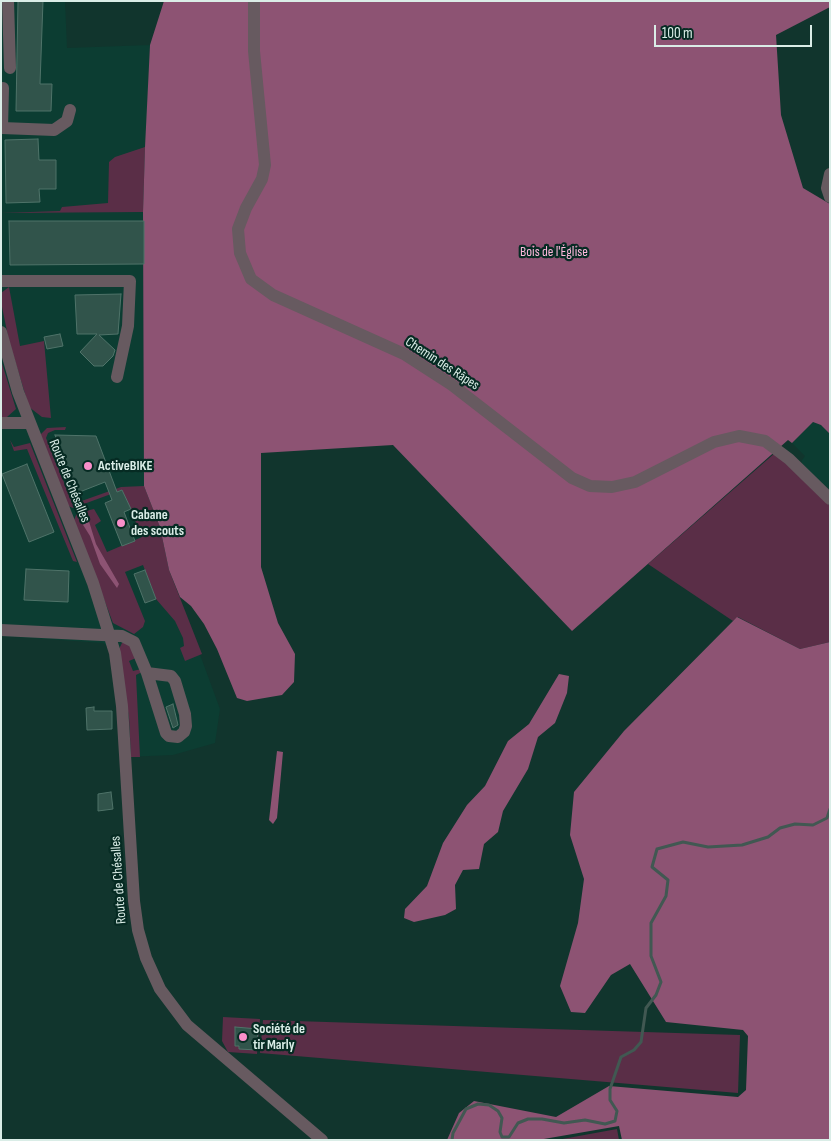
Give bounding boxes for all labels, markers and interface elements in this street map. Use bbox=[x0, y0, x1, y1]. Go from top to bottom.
scale bar bbox=[656, 15, 814, 47]
text: 100 m bbox=[662, 24, 693, 43]
park label: Bois de l'Église bbox=[520, 244, 588, 260]
street label: Chemin des Râpes bbox=[402, 334, 482, 394]
street label: Route de Chésalles bbox=[45, 437, 93, 525]
place label: ActiveBIKE bbox=[98, 458, 152, 474]
marker: ActiveBIKE bbox=[82, 460, 94, 472]
place label: Cabane des scouts bbox=[131, 507, 184, 540]
marker: Cabane des scouts bbox=[115, 517, 127, 529]
street label: Route de Chésalles bbox=[108, 835, 130, 925]
place label: Société de tir Marly bbox=[253, 1021, 305, 1054]
marker: Société de tir Marly bbox=[237, 1031, 249, 1043]

